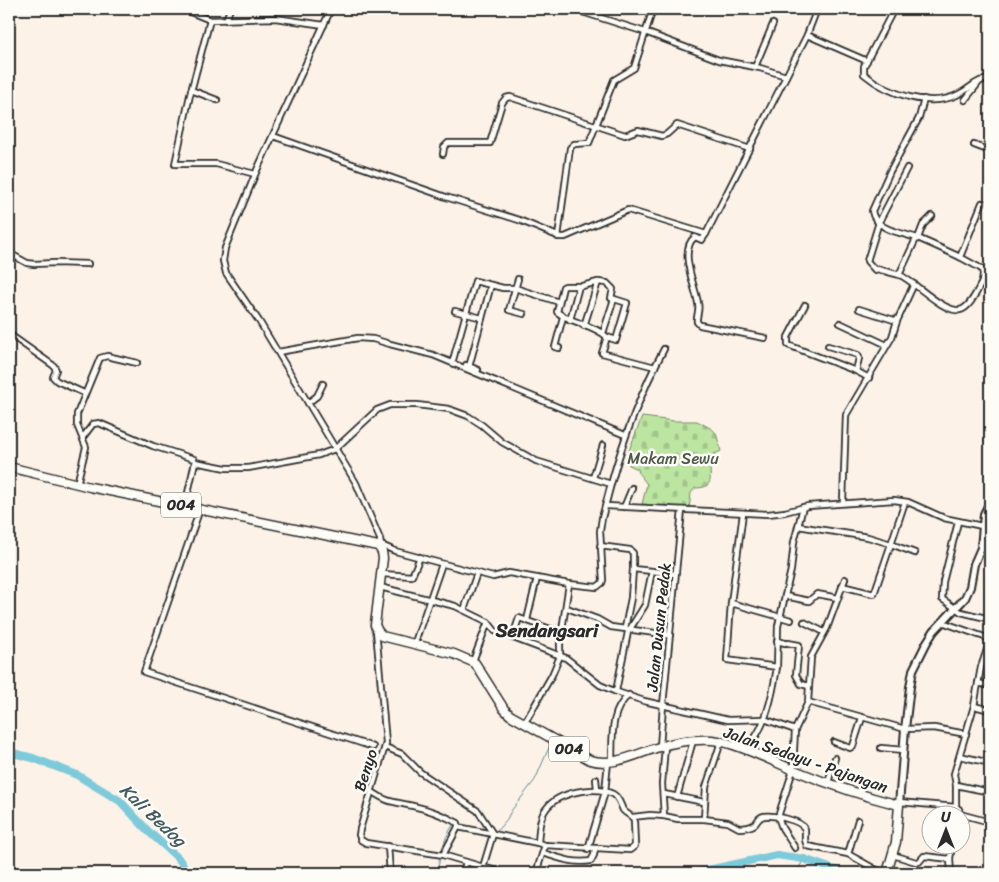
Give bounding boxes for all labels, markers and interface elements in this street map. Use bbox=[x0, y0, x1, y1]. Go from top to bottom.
park label: Makam Sewu bbox=[627, 444, 719, 473]
road number: 004 bbox=[161, 492, 201, 518]
street label: Jalan Dusun Pedak bbox=[637, 561, 680, 694]
district label: Sendangsari bbox=[495, 614, 600, 647]
street label: Jalan Sedayu - Pajangan bbox=[719, 717, 892, 801]
road number: 004 bbox=[549, 736, 589, 762]
street label: Benyo bbox=[345, 745, 386, 795]
water label: Kali Bedog bbox=[112, 775, 196, 856]
north arrow bbox=[922, 804, 972, 854]
text: U bbox=[941, 805, 951, 830]

